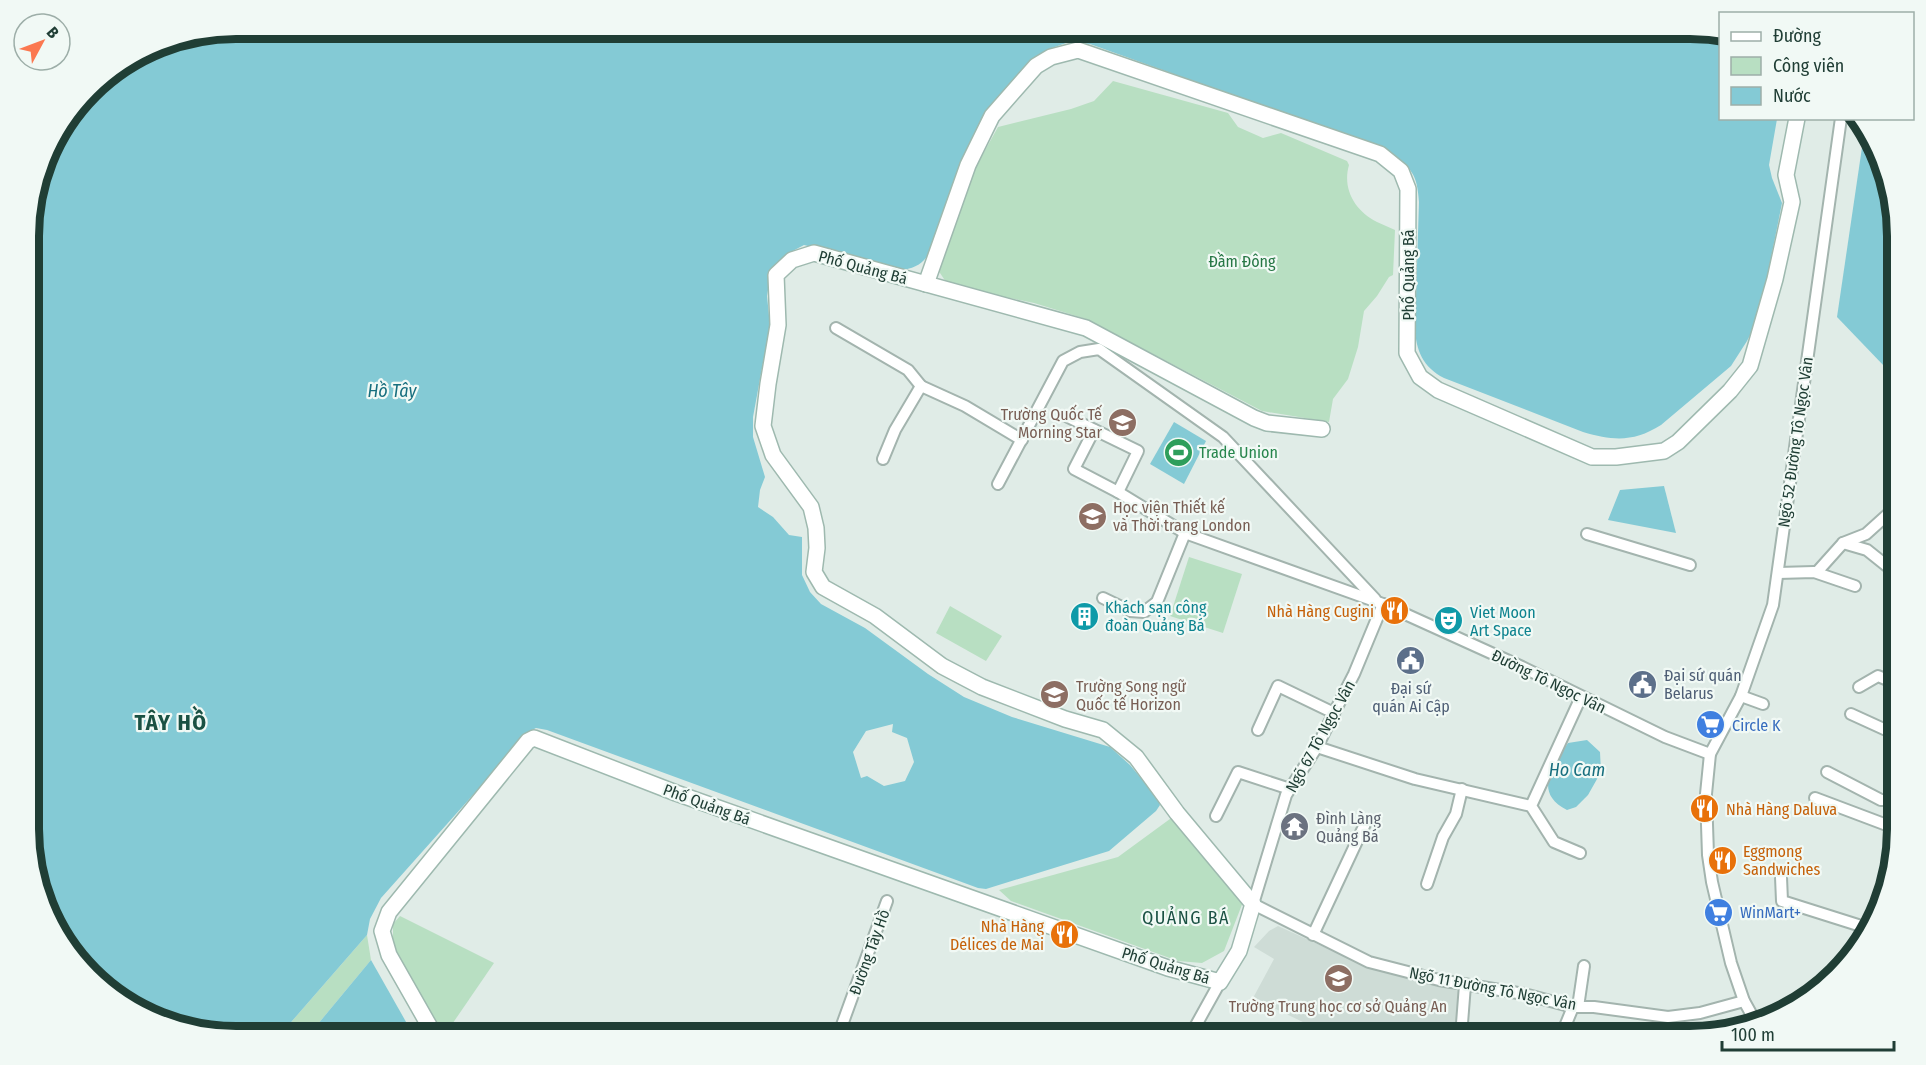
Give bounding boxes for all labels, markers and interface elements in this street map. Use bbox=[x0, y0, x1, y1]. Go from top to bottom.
north arrow bbox=[12, 12, 72, 72]
legend bbox=[1719, 12, 1914, 120]
text: B bbox=[43, 23, 63, 42]
text: Đường bbox=[1773, 25, 1821, 47]
text: Công viên bbox=[1773, 55, 1844, 77]
text: Nước bbox=[1773, 85, 1811, 107]
street label: Phố Quảng Bá bbox=[1398, 229, 1418, 321]
street label: Phố Quảng Bá bbox=[816, 246, 910, 289]
park label: Đầm Đông bbox=[1208, 251, 1276, 271]
street label: Ngõ 52 Đường Tô Ngọc Vân bbox=[1774, 356, 1817, 529]
water label: Hồ Tây bbox=[367, 380, 418, 402]
place label: Trường Quốc Tế Morning Star bbox=[1001, 404, 1102, 442]
school or university icon: Trường Quốc Tế Morning Star bbox=[1107, 407, 1139, 439]
sports icon: Trade Union bbox=[1162, 436, 1194, 468]
place label: Trade Union bbox=[1199, 443, 1278, 462]
place label: Học viện Thiết kế và Thời trang London bbox=[1113, 497, 1251, 535]
school or university icon: Học viện Thiết kế và Thời trang London bbox=[1076, 500, 1108, 532]
restaurant icon: Nhà Hàng Cugini bbox=[1379, 595, 1411, 627]
place label: Khách sạn công đoàn Quảng Bá bbox=[1105, 598, 1207, 635]
building icon: Khách sạn công đoàn Quảng Bá bbox=[1068, 600, 1100, 632]
place label: Nhà Hàng Cugini bbox=[1267, 602, 1374, 621]
place label: Viet Moon Art Space bbox=[1470, 603, 1536, 640]
theatre icon: Viet Moon Art Space bbox=[1433, 605, 1465, 637]
public building icon: Đại sứ quán Ai Cập bbox=[1395, 644, 1427, 676]
street label: Đường Tô Ngọc Vân bbox=[1488, 646, 1609, 717]
place label: Đại sứ quán Belarus bbox=[1664, 666, 1742, 703]
public building icon: Đại sứ quán Belarus bbox=[1627, 668, 1659, 700]
place label: Trường Song ngữ Quốc tế Horizon bbox=[1076, 677, 1186, 714]
street label: Ngõ 67 Tô Ngọc Vân bbox=[1282, 677, 1359, 796]
school or university icon: Trường Song ngữ Quốc tế Horizon bbox=[1039, 679, 1071, 711]
place label: Đại sứ quán Ai Cập bbox=[1372, 679, 1450, 716]
district label: TÂY HỒ bbox=[135, 705, 208, 736]
supermarket icon: Circle K bbox=[1695, 709, 1727, 741]
place label: Circle K bbox=[1732, 716, 1781, 735]
water label: Ho Cam bbox=[1549, 759, 1605, 781]
street label: Phố Quảng Bá bbox=[661, 779, 753, 829]
restaurant icon: Nhà Hàng Daluva bbox=[1689, 793, 1721, 825]
place label: Nhà Hàng Daluva bbox=[1726, 800, 1837, 819]
place label: Đình Làng Quảng Bá bbox=[1316, 809, 1381, 846]
temple icon: Đình Làng Quảng Bá bbox=[1279, 811, 1311, 843]
place label: Eggmong Sandwiches bbox=[1743, 842, 1820, 879]
restaurant icon: Eggmong Sandwiches bbox=[1706, 844, 1738, 876]
supermarket icon: WinMart+ bbox=[1703, 896, 1735, 928]
place label: WinMart+ bbox=[1740, 903, 1801, 922]
street label: Đường Tây Hồ bbox=[844, 906, 894, 998]
district label: QUẢNG BÁ bbox=[1142, 906, 1230, 929]
place label: Nhà Hàng Délices de Mai bbox=[950, 917, 1044, 954]
restaurant icon: Nhà Hàng Délices de Mai bbox=[1049, 919, 1081, 951]
street label: Phố Quảng Bá bbox=[1119, 942, 1213, 988]
school or university icon: Trường Trung học cơ sở Quảng An bbox=[1322, 962, 1354, 994]
street label: Ngõ 11 Đường Tô Ngọc Vân bbox=[1408, 963, 1578, 1014]
place label: Trường Trung học cơ sở Quảng An bbox=[1229, 997, 1447, 1016]
scale bar bbox=[1722, 1014, 1894, 1052]
text: 100 m bbox=[1731, 1024, 1775, 1046]

